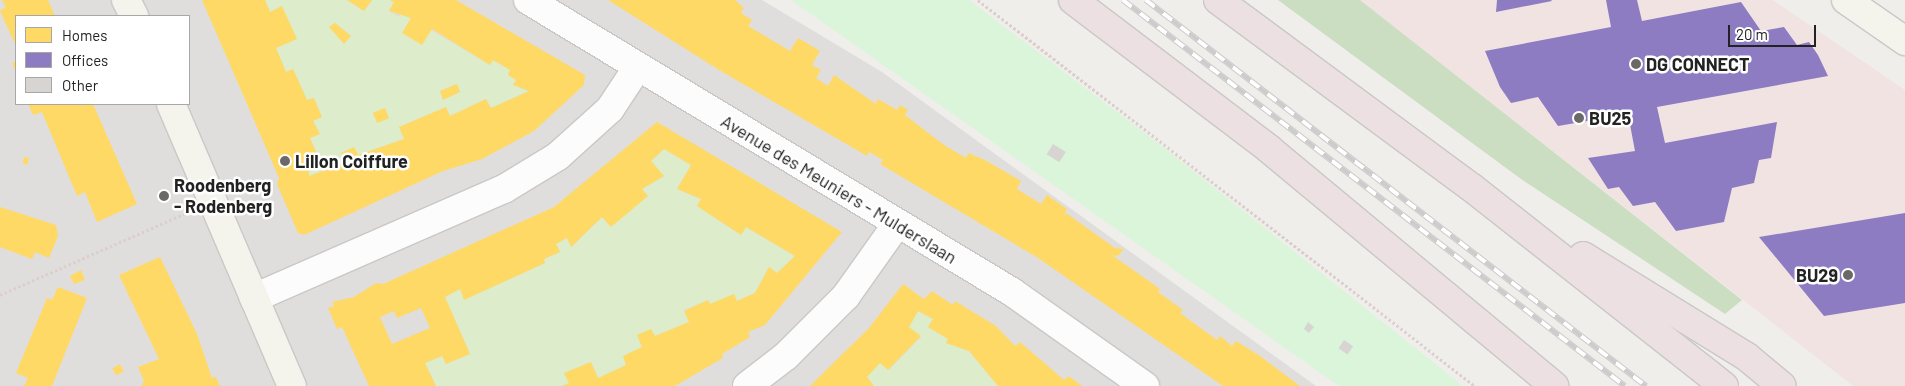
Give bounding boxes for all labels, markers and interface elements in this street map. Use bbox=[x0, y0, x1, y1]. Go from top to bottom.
legend bbox=[15, 15, 190, 105]
scale bar bbox=[1730, 15, 1818, 47]
text: 20 m bbox=[1736, 25, 1768, 43]
text: Homes bbox=[62, 26, 107, 44]
text: Offices bbox=[62, 51, 108, 69]
place label: DG CONNECT bbox=[1646, 53, 1749, 75]
marker: DG CONNECT bbox=[1630, 58, 1642, 70]
text: Other bbox=[62, 76, 98, 94]
place label: BU25 bbox=[1589, 107, 1631, 129]
street label: Avenue des Meuniers - Mulderslaan bbox=[717, 110, 961, 268]
marker: BU25 bbox=[1573, 112, 1585, 124]
place label: Lillon Coiffure bbox=[295, 150, 408, 172]
marker: Lillon Coiffure bbox=[279, 155, 291, 167]
place label: Roodenberg - Rodenberg bbox=[174, 175, 272, 218]
marker: Roodenberg - Rodenberg bbox=[158, 190, 170, 202]
place label: BU29 bbox=[1796, 264, 1838, 286]
marker: BU29 bbox=[1842, 269, 1854, 281]

